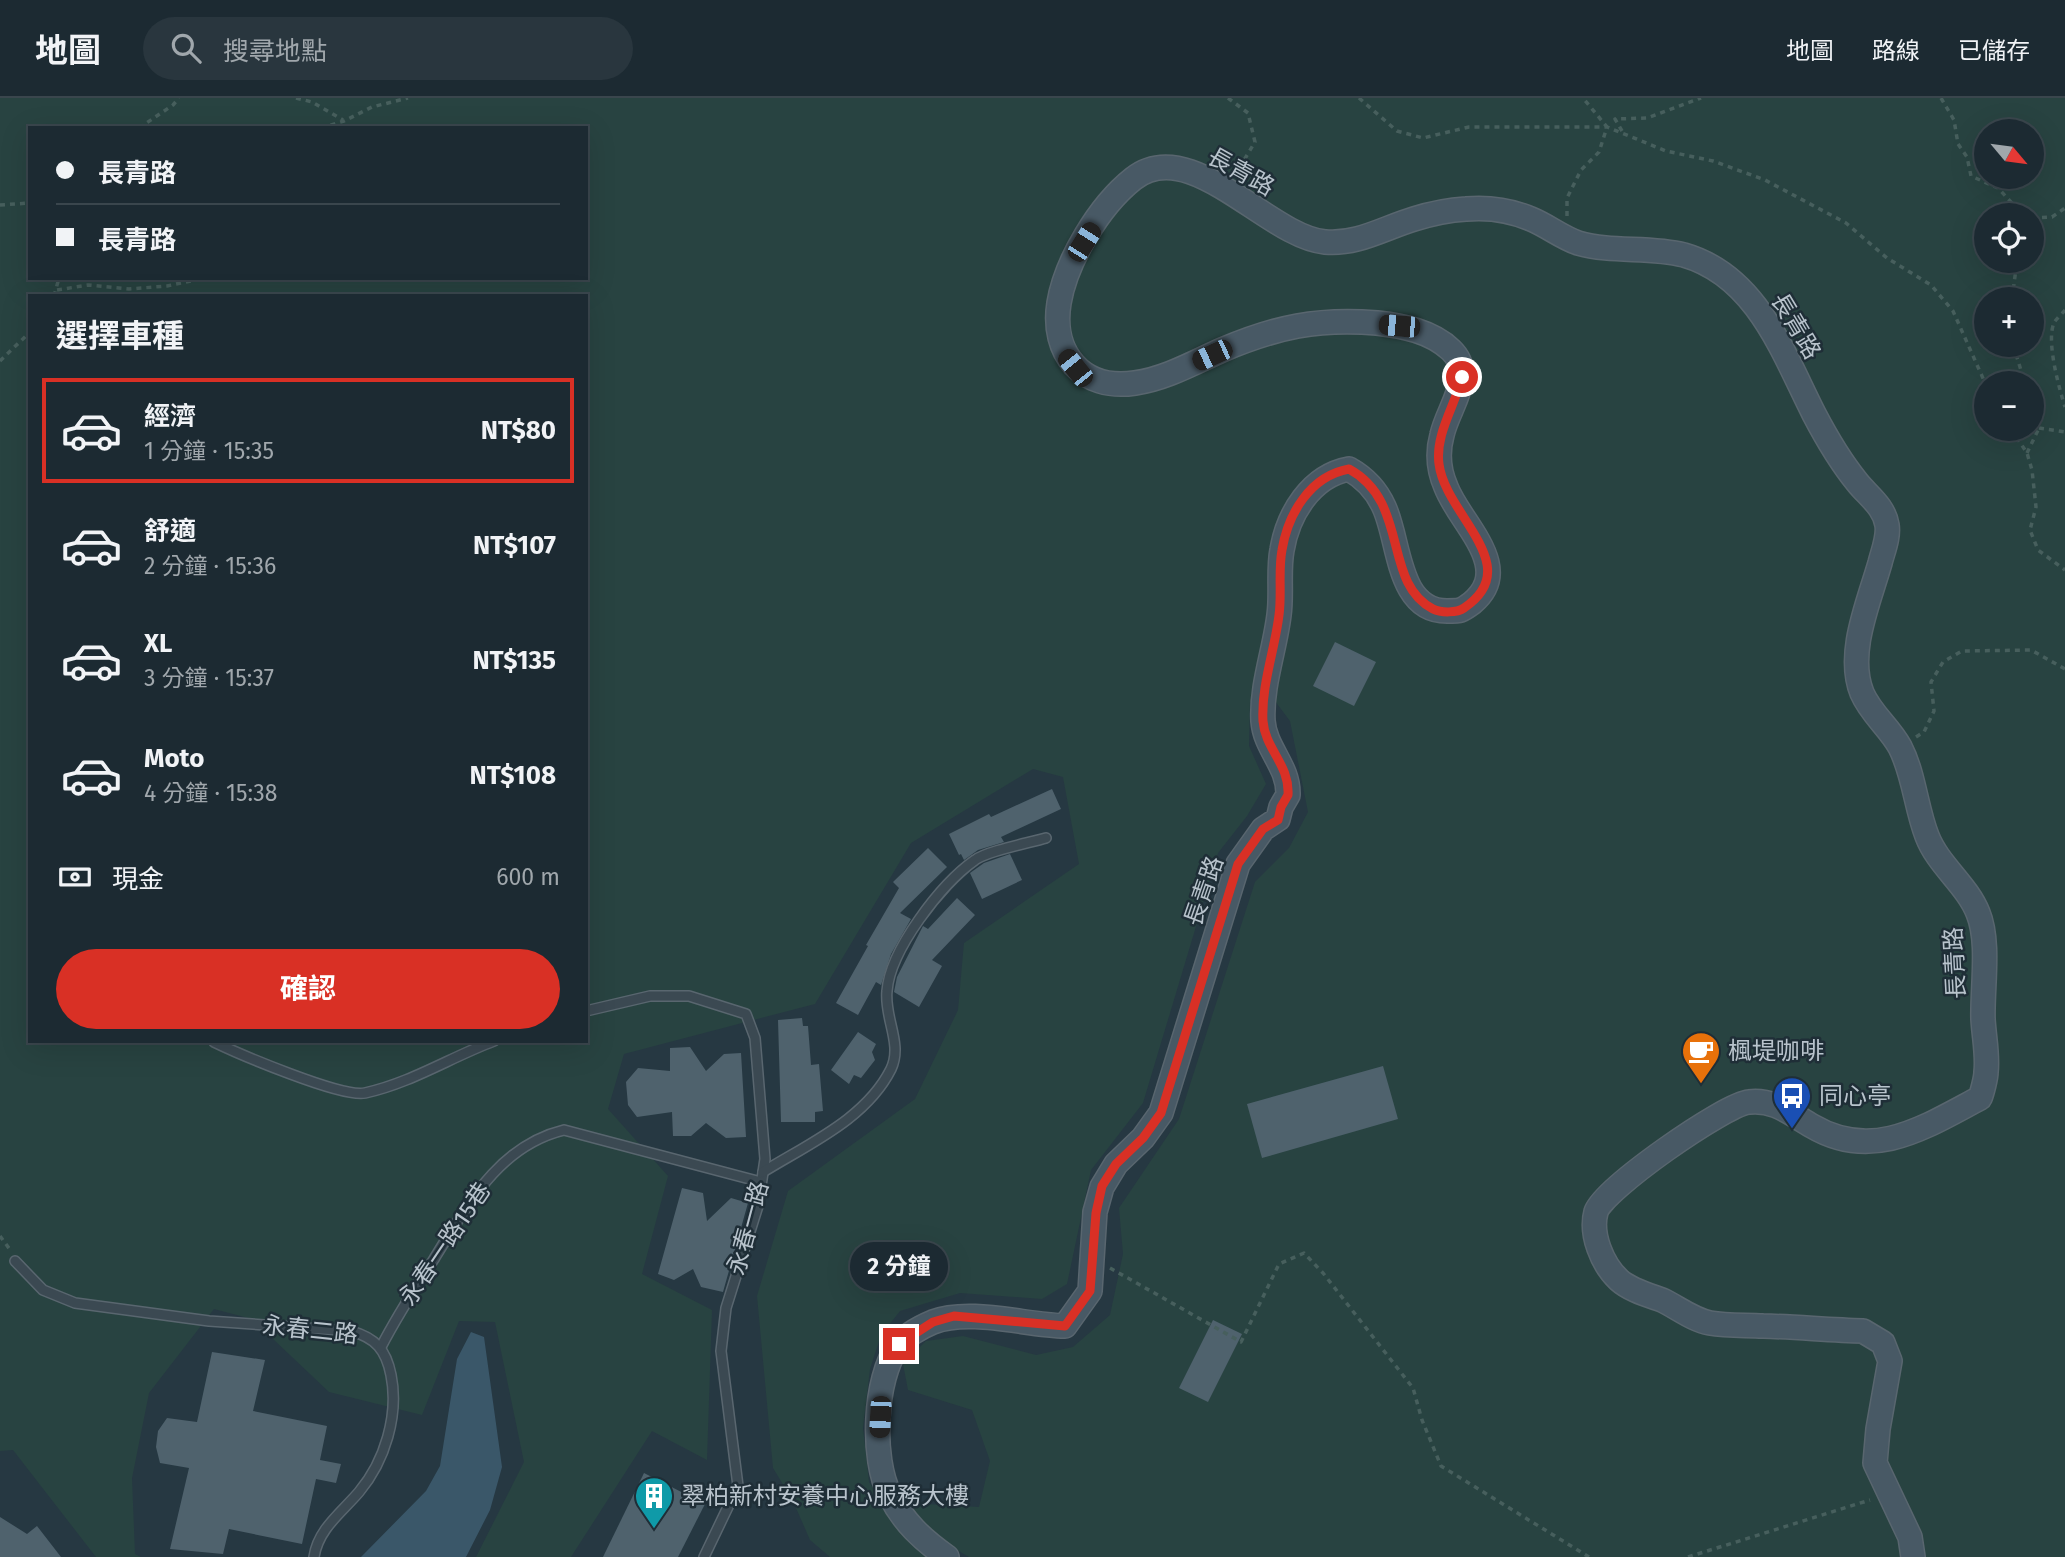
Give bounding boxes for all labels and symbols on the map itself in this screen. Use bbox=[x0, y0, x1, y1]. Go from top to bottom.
north arrow bbox=[1974, 119, 2044, 189]
street label: 長青路 bbox=[1203, 142, 1279, 202]
car bbox=[1064, 219, 1105, 265]
street label: 長青路 bbox=[1765, 288, 1827, 364]
car bbox=[1378, 314, 1421, 338]
car bbox=[1189, 337, 1236, 373]
car bbox=[1054, 345, 1097, 391]
route start bbox=[1446, 361, 1478, 393]
street label: 長青路 bbox=[1179, 852, 1229, 930]
street label: 長青路 bbox=[1939, 926, 1971, 1000]
cafe icon: 楓堤咖啡 bbox=[1680, 1030, 1722, 1085]
place label: 楓堤咖啡 bbox=[1728, 1037, 1824, 1065]
bus stop icon: 同心亭 bbox=[1771, 1075, 1813, 1130]
place label: 同心亭 bbox=[1819, 1082, 1891, 1110]
street label: 永春一路15巷 bbox=[394, 1177, 496, 1311]
street label: 永春一路 bbox=[722, 1178, 774, 1278]
callout: 2 分鐘 bbox=[850, 1242, 948, 1292]
street label: 永春二路 bbox=[261, 1311, 359, 1349]
route end bbox=[883, 1328, 915, 1360]
car bbox=[869, 1395, 892, 1439]
building icon: 翠柏新村安養中心服務大樓 bbox=[633, 1475, 675, 1530]
place label: 翠柏新村安養中心服務大樓 bbox=[681, 1482, 969, 1510]

